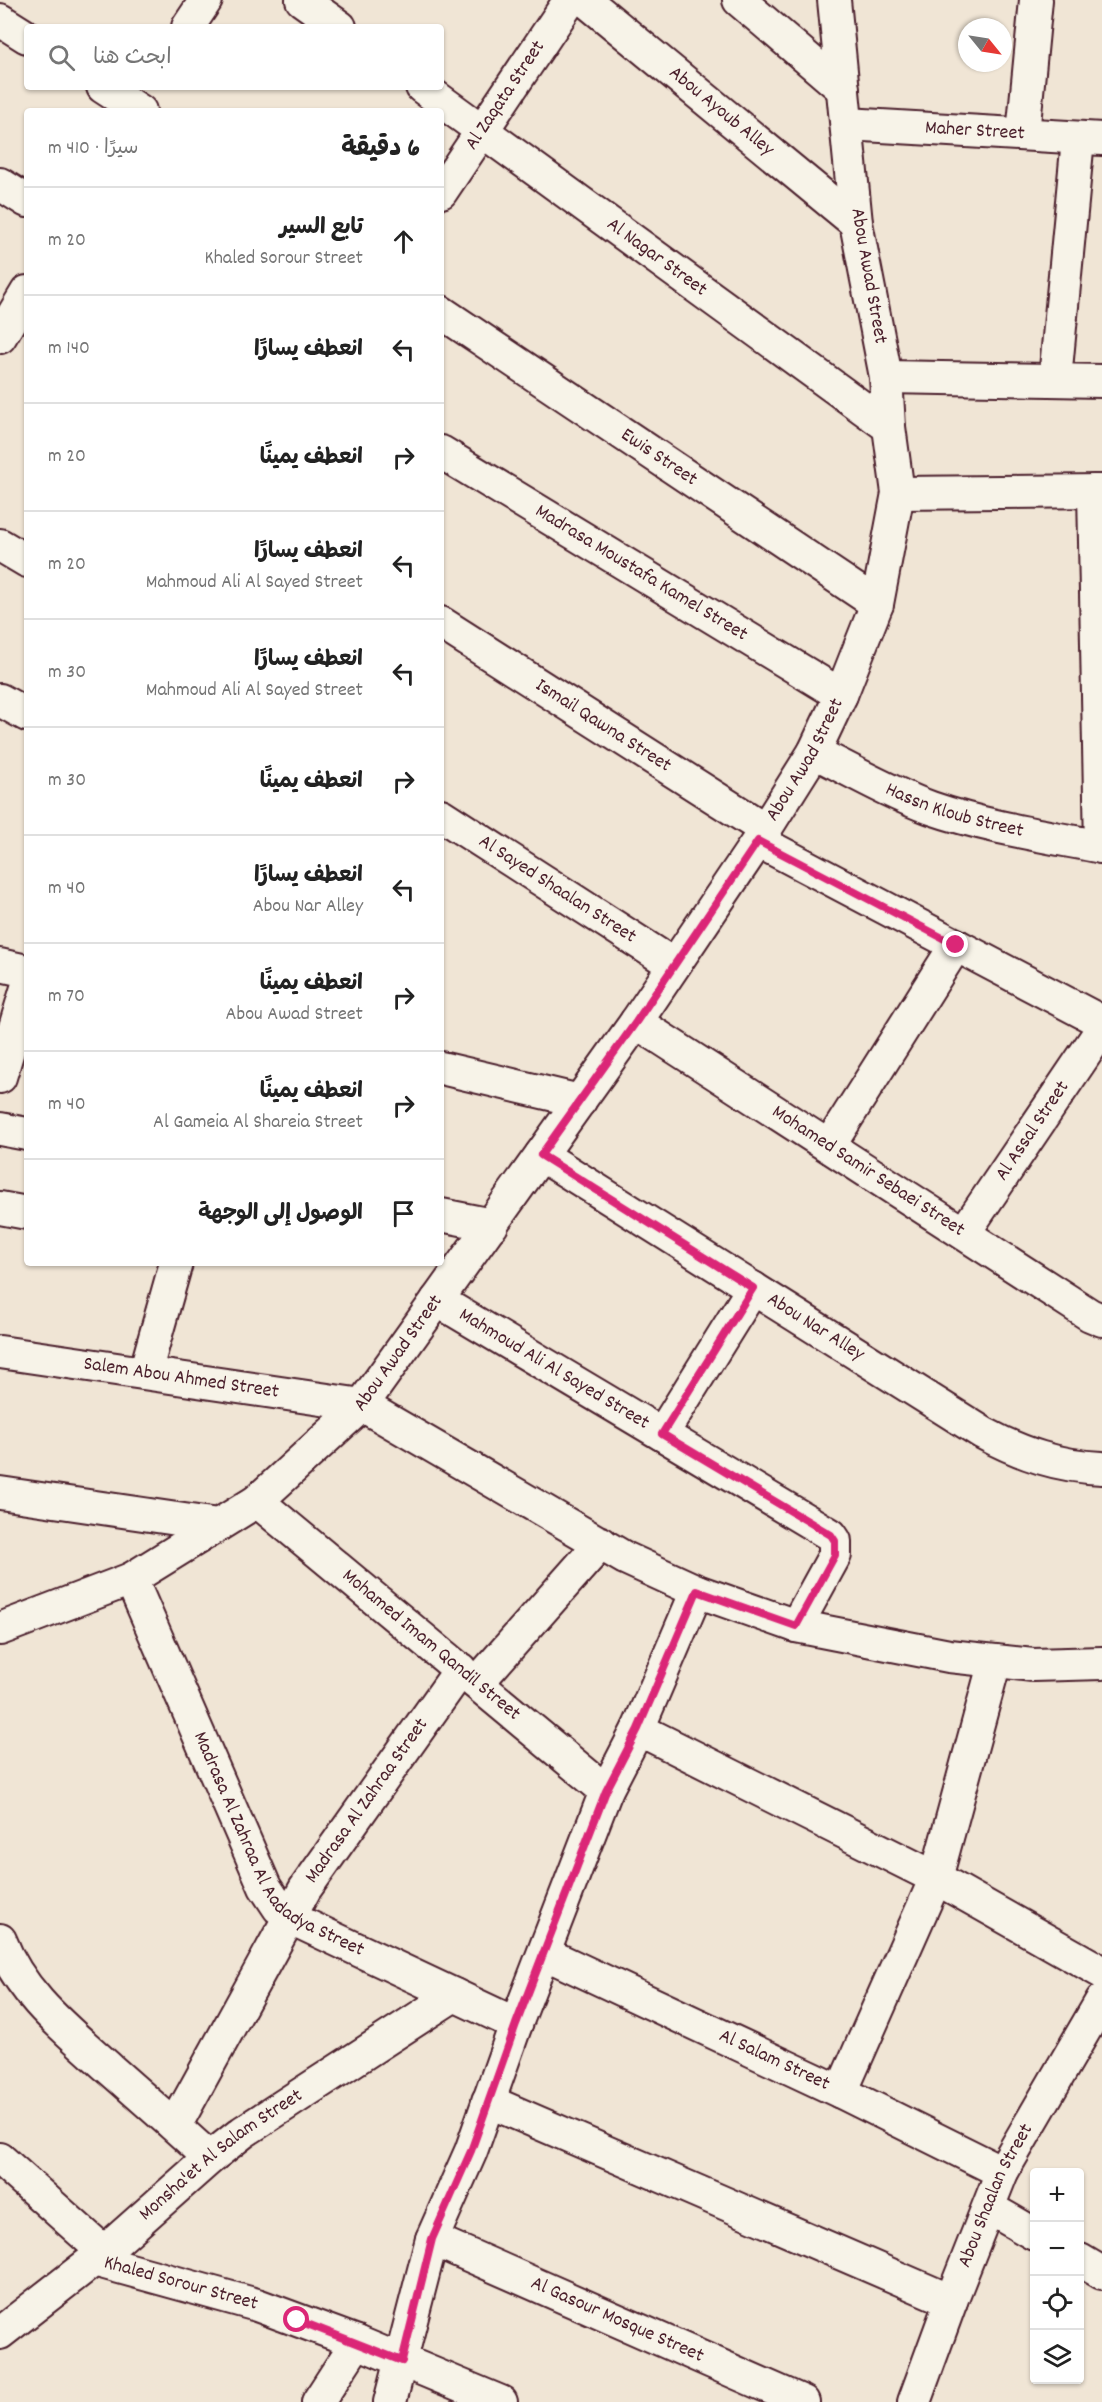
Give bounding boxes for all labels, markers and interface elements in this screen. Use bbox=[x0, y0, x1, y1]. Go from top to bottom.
north arrow bbox=[958, 18, 1012, 72]
search box bbox=[24, 24, 444, 90]
street label: Al Zaqata Street bbox=[459, 35, 553, 156]
icon: search bbox=[45, 41, 78, 74]
text: ابحث هنا bbox=[93, 43, 172, 74]
street label: Abou Ayoub Alley bbox=[662, 60, 780, 164]
street label: Maher Street bbox=[924, 115, 1025, 148]
text: 6 دقيقة bbox=[341, 131, 420, 168]
text: سيرًا · 410 m bbox=[48, 135, 138, 163]
street label: Abou Awad Street bbox=[842, 206, 894, 346]
street label: Al Nagar Street bbox=[600, 212, 713, 304]
text: تابع السير bbox=[280, 213, 363, 244]
icon: ahead bbox=[387, 225, 420, 258]
text: 20 m bbox=[48, 227, 86, 255]
text: Khaled Sorour Street bbox=[204, 245, 363, 273]
icon: left bbox=[387, 333, 420, 366]
text: 140 m bbox=[48, 335, 90, 363]
text: انعطف يسارًا bbox=[254, 335, 363, 366]
street label: Ewis Street bbox=[615, 422, 703, 494]
icon: right bbox=[387, 441, 420, 474]
text: 20 m bbox=[48, 443, 86, 471]
text: انعطف يمينًا bbox=[260, 443, 363, 474]
street label: Madrasa Moustafa Kamel Street bbox=[529, 498, 753, 649]
text: انعطف يسارًا bbox=[254, 537, 363, 568]
icon: left bbox=[387, 549, 420, 582]
text: 20 m bbox=[48, 551, 86, 579]
text: Mahmoud Ali Al Sayed Street bbox=[146, 569, 363, 597]
text: انعطف يسارًا bbox=[254, 645, 363, 676]
icon: left bbox=[387, 657, 420, 690]
text: 30 m bbox=[48, 659, 86, 687]
street label: Ismail Qawna Street bbox=[529, 672, 677, 780]
text: Mahmoud Ali Al Sayed Street bbox=[146, 677, 363, 705]
street label: Abou Awad Street bbox=[760, 694, 851, 827]
icon: right bbox=[387, 765, 420, 798]
text: 30 m bbox=[48, 767, 86, 795]
text: انعطف يمينًا bbox=[260, 767, 363, 798]
street label: Hassn Kloub Street bbox=[880, 776, 1026, 846]
street label: Al Sayed Shaalan Street bbox=[473, 828, 641, 951]
text: انعطف يسارًا bbox=[254, 861, 363, 892]
icon: left bbox=[387, 873, 420, 906]
text: 40 m bbox=[48, 875, 86, 903]
text: Abou Nar Alley bbox=[253, 893, 363, 921]
route end bbox=[942, 931, 968, 957]
text: انعطف يمينًا bbox=[260, 969, 363, 1000]
icon: right bbox=[387, 981, 420, 1014]
text: 70 m bbox=[48, 983, 85, 1011]
text: Abou Awad Street bbox=[226, 1001, 363, 1029]
street label: Al Assal Street bbox=[989, 1075, 1077, 1187]
text: انعطف يمينًا bbox=[260, 1077, 363, 1108]
icon: right bbox=[387, 1089, 420, 1122]
text: 40 m bbox=[48, 1091, 86, 1119]
street label: Mohamed Samir Sebaei Street bbox=[766, 1099, 970, 1244]
text: Al Gameia Al Shareia Street bbox=[153, 1109, 363, 1137]
icon: arrive bbox=[387, 1197, 420, 1230]
text: الوصول إلى الوجهة bbox=[198, 1199, 363, 1230]
street label: Abou Nar Alley bbox=[761, 1286, 870, 1369]
street label: Abou Awad Street bbox=[347, 1289, 450, 1418]
street label: Mahmoud Ali Al Sayed Street bbox=[453, 1302, 654, 1437]
street label: Salem Abou Ahmed Street bbox=[82, 1350, 281, 1407]
street label: Mohamed Imam Qandil Street bbox=[335, 1563, 526, 1728]
street label: Madrasa Al Zahraa Street bbox=[299, 1713, 436, 1890]
street label: Madrasa Al Zahraa Al Aadadya Street bbox=[185, 1728, 369, 1965]
street label: Al Salam Street bbox=[714, 2023, 834, 2099]
street label: Monsha'et Al Salam Street bbox=[133, 2083, 309, 2228]
street label: Abou Shaalan Street bbox=[952, 2119, 1041, 2272]
map controls bbox=[1030, 2168, 1084, 2384]
button: + bbox=[1030, 2168, 1084, 2222]
button: − bbox=[1030, 2222, 1084, 2276]
street label: Khaled Sorour Street bbox=[101, 2249, 261, 2319]
street label: Al Gasour Mosque Street bbox=[526, 2270, 708, 2371]
button: locate bbox=[1030, 2276, 1084, 2330]
route start bbox=[283, 2306, 309, 2332]
button: layers bbox=[1030, 2330, 1084, 2384]

